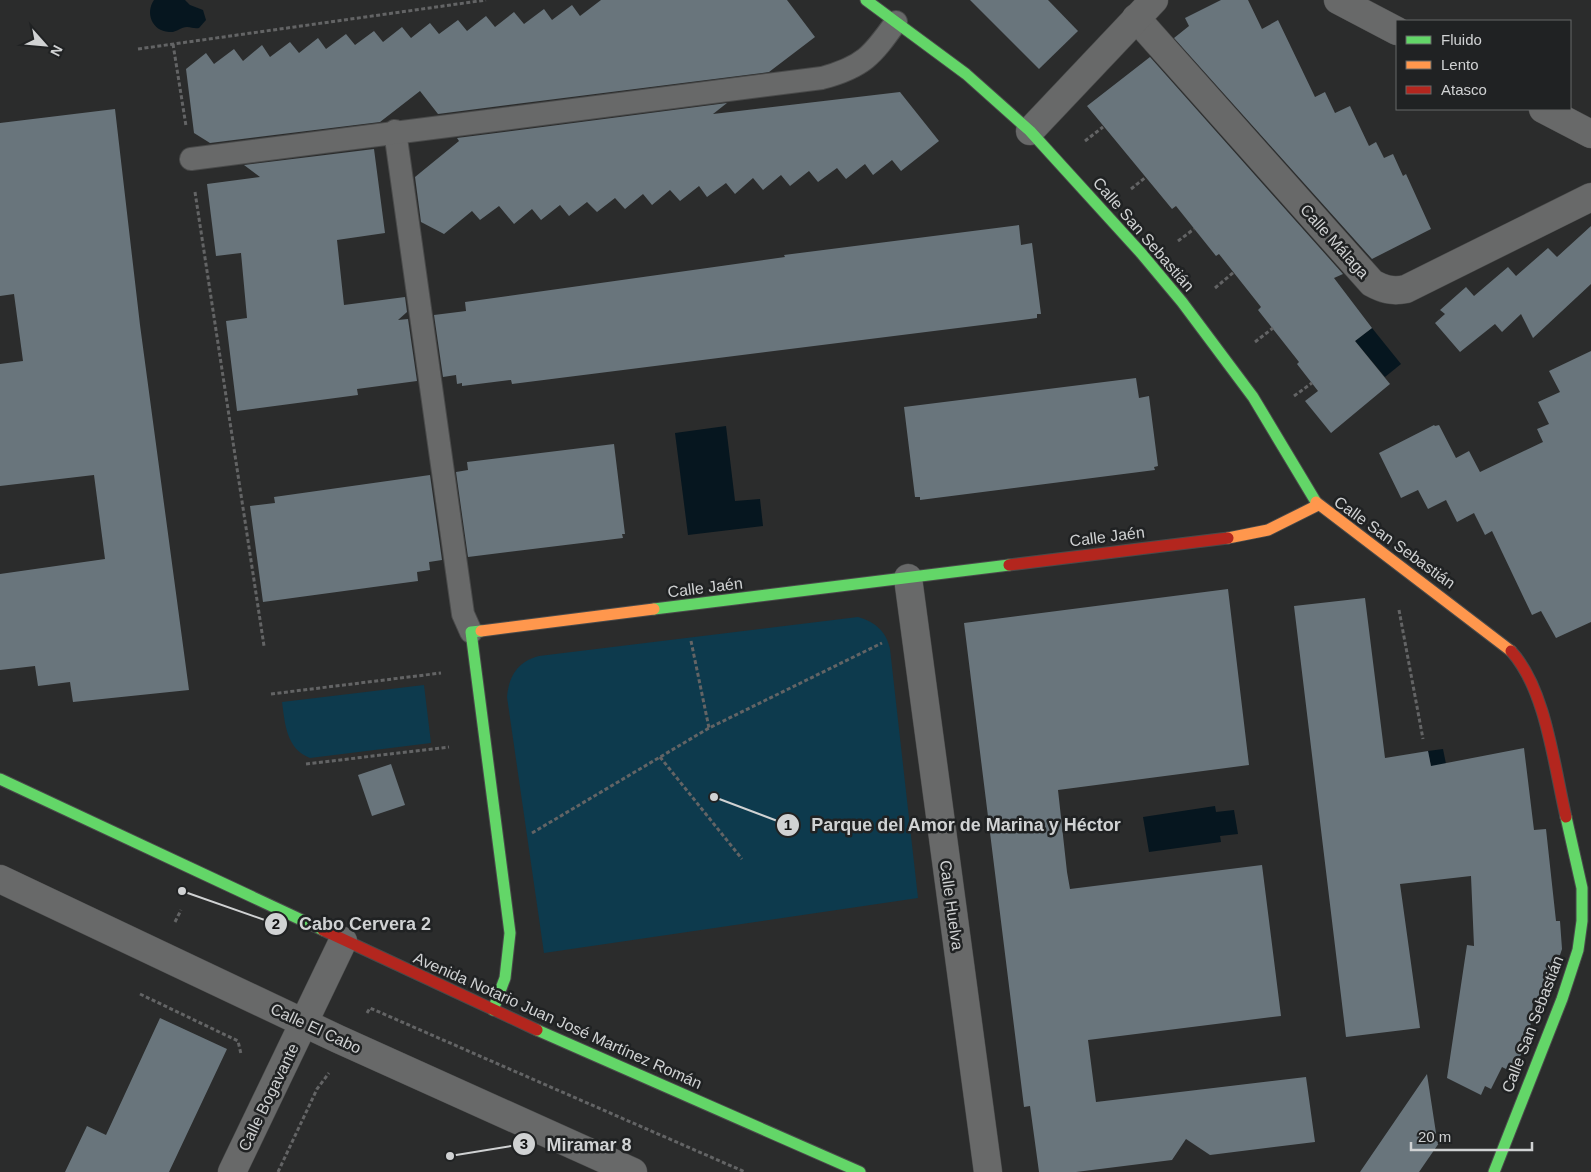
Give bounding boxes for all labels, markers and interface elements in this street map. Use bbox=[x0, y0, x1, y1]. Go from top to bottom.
north arrow bbox=[20, 20, 70, 70]
legend bbox=[1396, 20, 1571, 110]
text: Fluido bbox=[1441, 31, 1482, 48]
text: N bbox=[47, 43, 66, 59]
text: Lento bbox=[1441, 56, 1479, 73]
text: Atasco bbox=[1441, 81, 1487, 98]
street label: Calle San Sebastián bbox=[1090, 174, 1198, 295]
street label: Calle Málaga bbox=[1297, 201, 1372, 282]
street label: Calle San Sebastián bbox=[1331, 493, 1458, 592]
street label: Calle Jaén bbox=[1069, 523, 1146, 550]
street label: Calle Jaén bbox=[667, 574, 744, 601]
callout: Parque del Amor de Marina y Héctor bbox=[776, 808, 1131, 841]
text: Parque del Amor de Marina y Héctor bbox=[811, 815, 1121, 835]
text: 1 bbox=[784, 816, 792, 833]
street label: Calle Huelva bbox=[937, 859, 966, 951]
callout: Cabo Cervera 2 bbox=[264, 907, 441, 940]
text: Cabo Cervera 2 bbox=[299, 914, 431, 934]
text: 2 bbox=[272, 915, 280, 932]
street label: Avenida Notario Juan José Martínez Román bbox=[411, 949, 705, 1092]
street label: Calle San Sebastián bbox=[1499, 953, 1566, 1095]
street label: Calle El Cabo bbox=[268, 1000, 364, 1057]
street label: Calle Bogavante bbox=[235, 1041, 302, 1154]
scale bar bbox=[1411, 1120, 1532, 1152]
callout: Miramar 8 bbox=[512, 1128, 642, 1161]
text: 20 m bbox=[1418, 1128, 1451, 1145]
text: 3 bbox=[520, 1135, 528, 1152]
text: Miramar 8 bbox=[546, 1135, 632, 1155]

